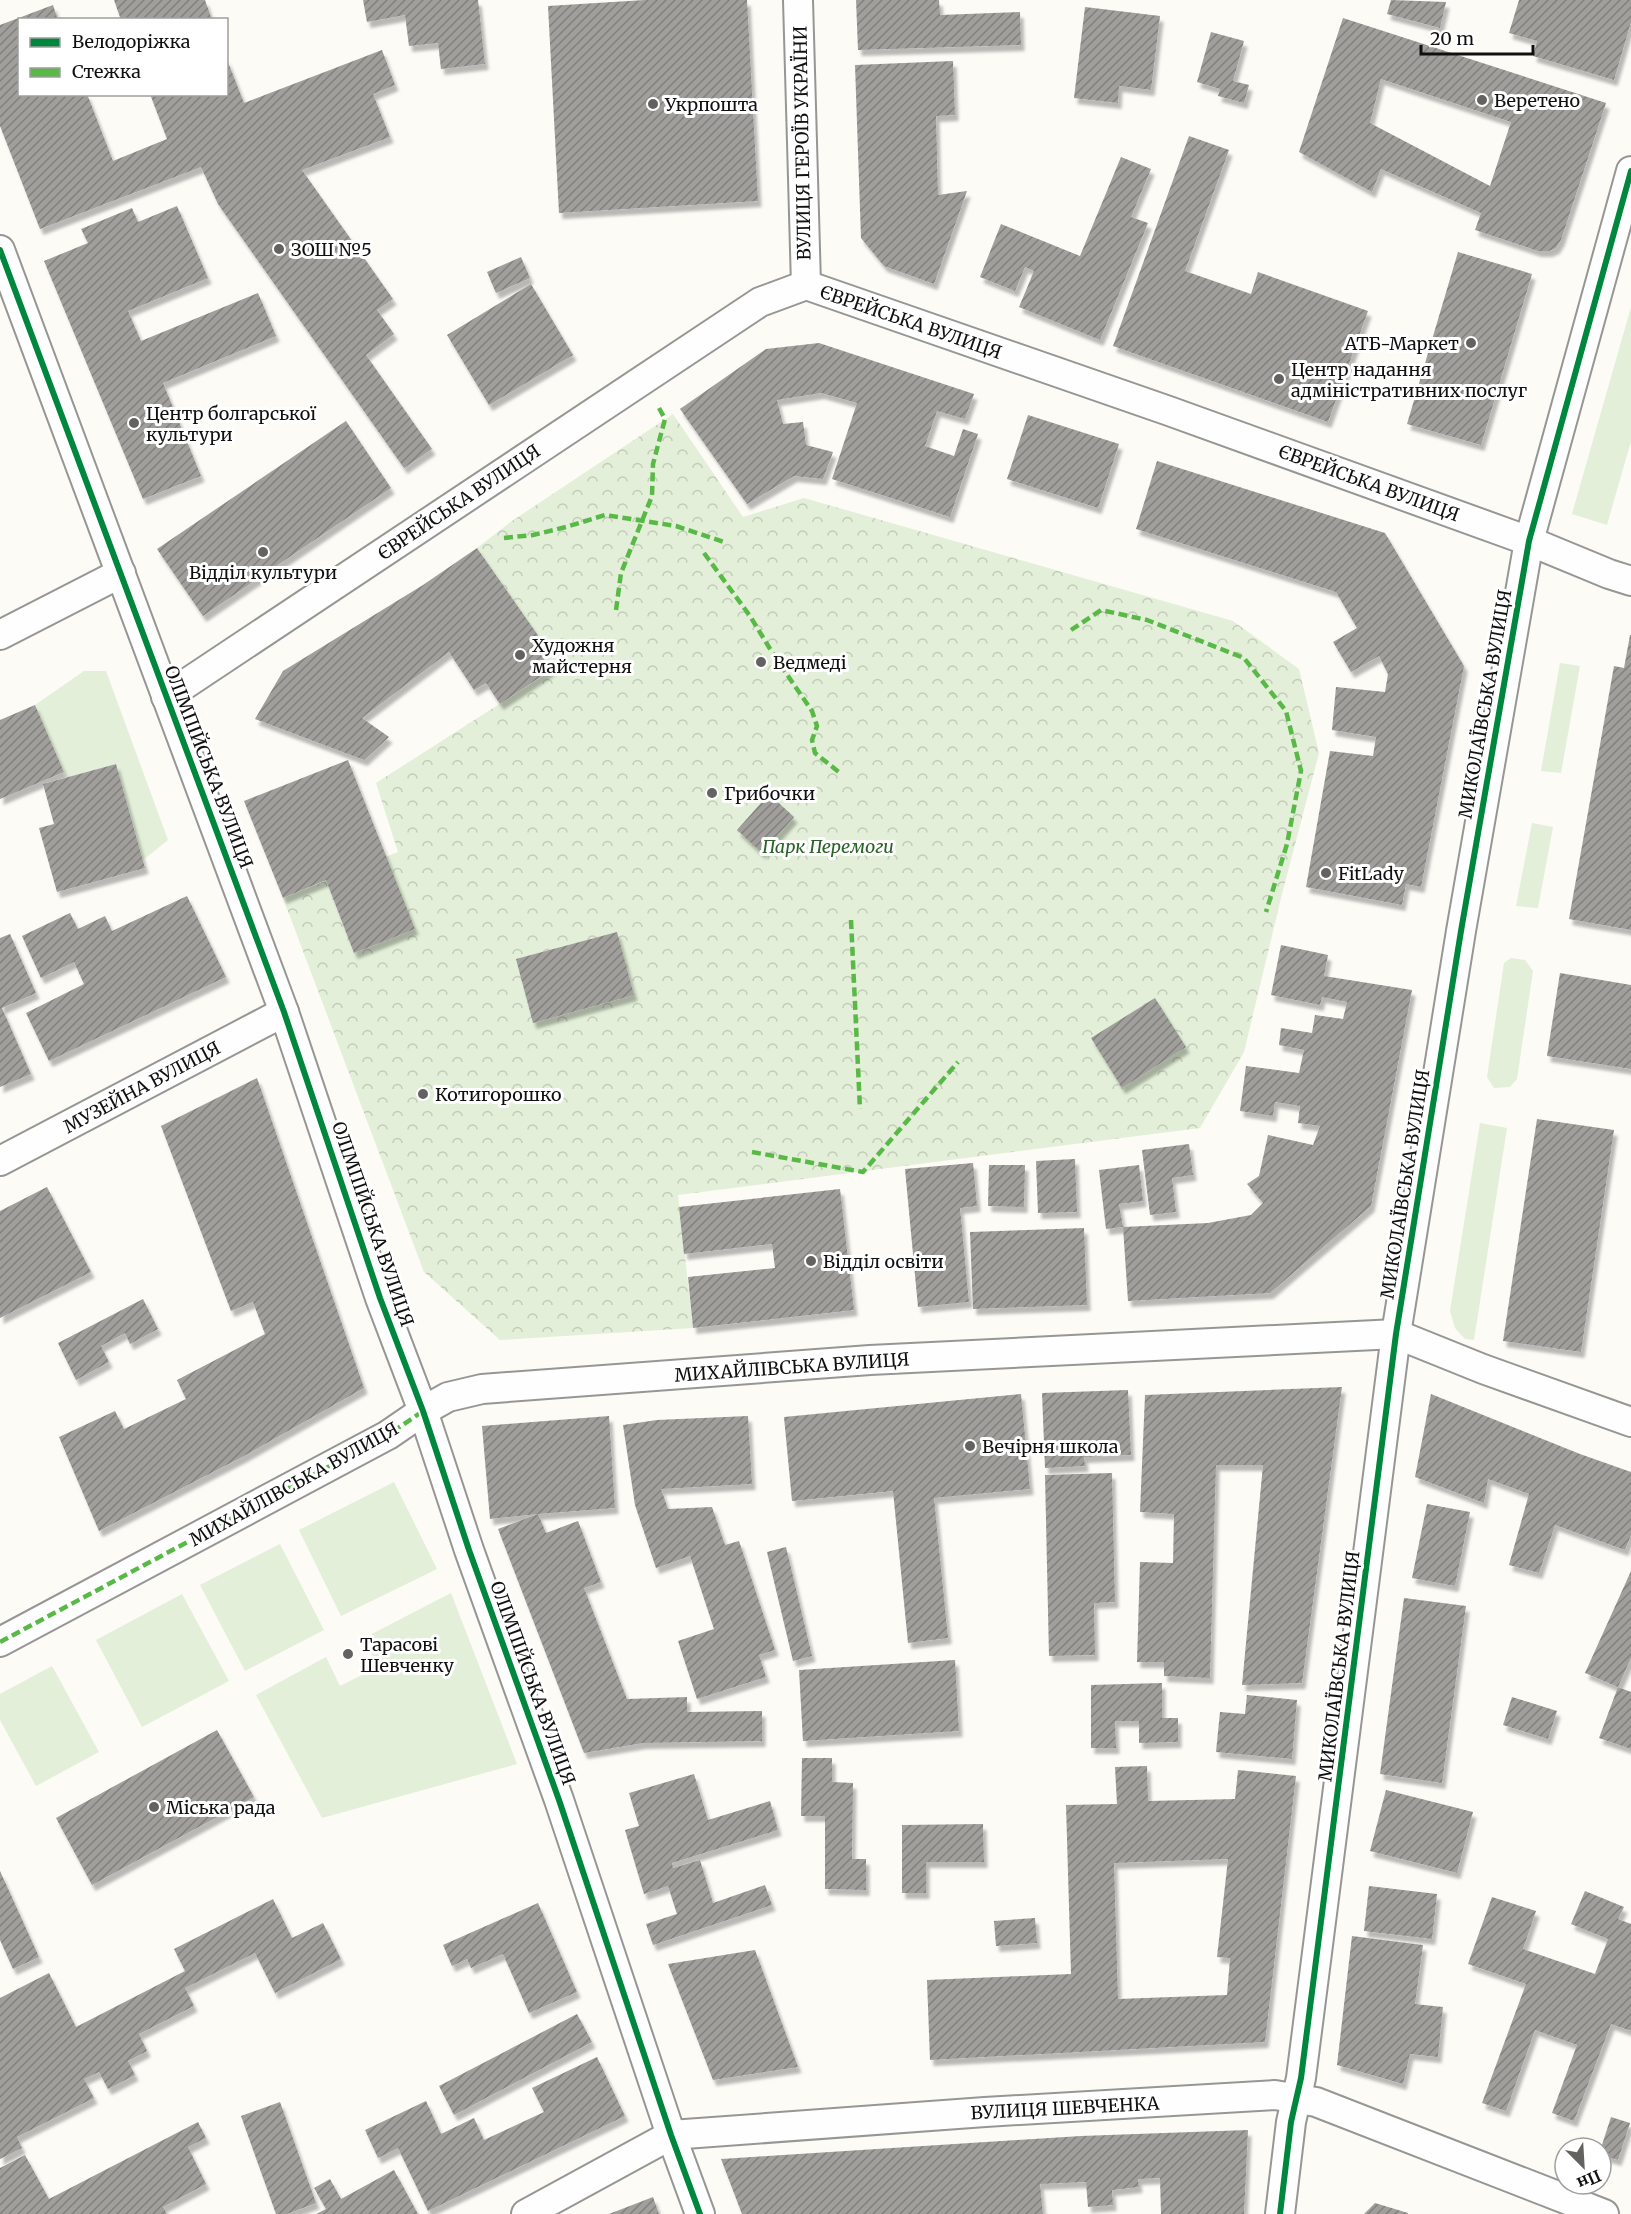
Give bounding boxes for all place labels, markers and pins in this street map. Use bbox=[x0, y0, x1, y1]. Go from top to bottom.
place label: Веретено bbox=[1494, 89, 1580, 112]
place label: Укрпошта bbox=[664, 93, 758, 116]
marker: Веретено bbox=[1475, 93, 1489, 107]
marker: Укрпошта bbox=[646, 97, 660, 111]
place label: ЗОШ №5 bbox=[291, 238, 372, 261]
marker: ЗОШ №5 bbox=[272, 242, 286, 256]
place label: АТБ-Маркет bbox=[1343, 332, 1459, 355]
marker: АТБ-Маркет bbox=[1464, 336, 1478, 350]
place label: Центр надання адміністративних послуг bbox=[1291, 358, 1527, 402]
marker: Центр надання адміністративних послуг bbox=[1272, 372, 1286, 386]
place label: Центр болгарської культури bbox=[146, 402, 316, 446]
marker: Центр болгарської культури bbox=[127, 416, 141, 430]
marker: Відділ культури bbox=[256, 545, 270, 559]
place label: Відділ культури bbox=[189, 561, 337, 584]
place label: Художня майстерня bbox=[532, 634, 632, 678]
marker: Художня майстерня bbox=[513, 648, 527, 662]
place label: Ведмеді bbox=[773, 651, 847, 674]
marker: Ведмеді bbox=[754, 655, 768, 669]
place label: Грибочки bbox=[724, 782, 815, 805]
marker: Грибочки bbox=[705, 786, 719, 800]
place label: FitLady bbox=[1338, 862, 1404, 885]
marker: FitLady bbox=[1319, 866, 1333, 880]
place label: Котигорошко bbox=[435, 1083, 561, 1106]
marker: Котигорошко bbox=[416, 1087, 430, 1101]
place label: Відділ освіти bbox=[823, 1250, 944, 1273]
marker: Відділ освіти bbox=[804, 1254, 818, 1268]
place label: Вечірня школа bbox=[982, 1435, 1119, 1458]
marker: Вечірня школа bbox=[963, 1439, 977, 1453]
place label: Тарасові Шевченку bbox=[360, 1633, 454, 1677]
marker: Тарасові Шевченку bbox=[341, 1647, 355, 1661]
place label: Міська рада bbox=[166, 1796, 276, 1819]
marker: Міська рада bbox=[147, 1800, 161, 1814]

